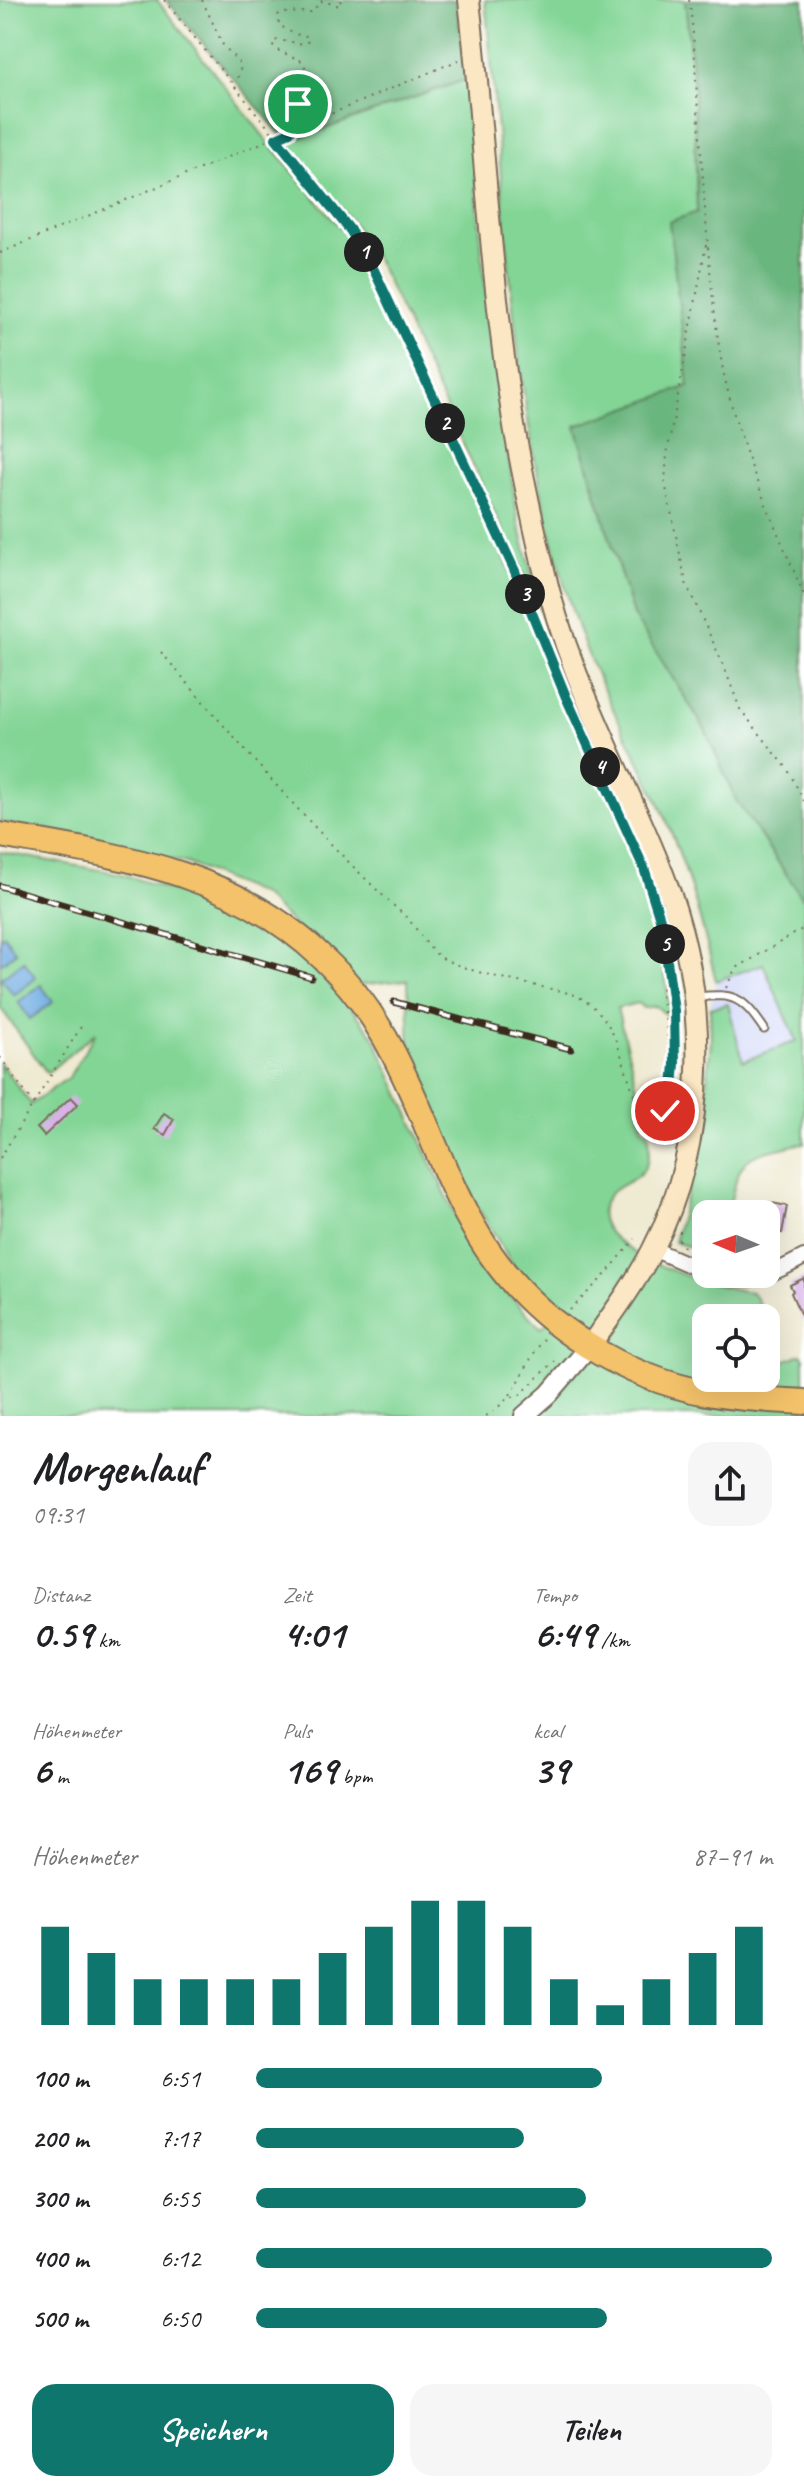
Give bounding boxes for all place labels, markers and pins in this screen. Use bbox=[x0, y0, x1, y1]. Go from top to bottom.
pin bbox=[264, 70, 332, 138]
pin: 1 bbox=[344, 232, 384, 272]
pin: 2 bbox=[425, 403, 465, 443]
pin: 3 bbox=[505, 574, 545, 614]
pin: 4 bbox=[580, 747, 620, 787]
pin: 5 bbox=[645, 924, 685, 964]
pin bbox=[631, 1077, 699, 1145]

